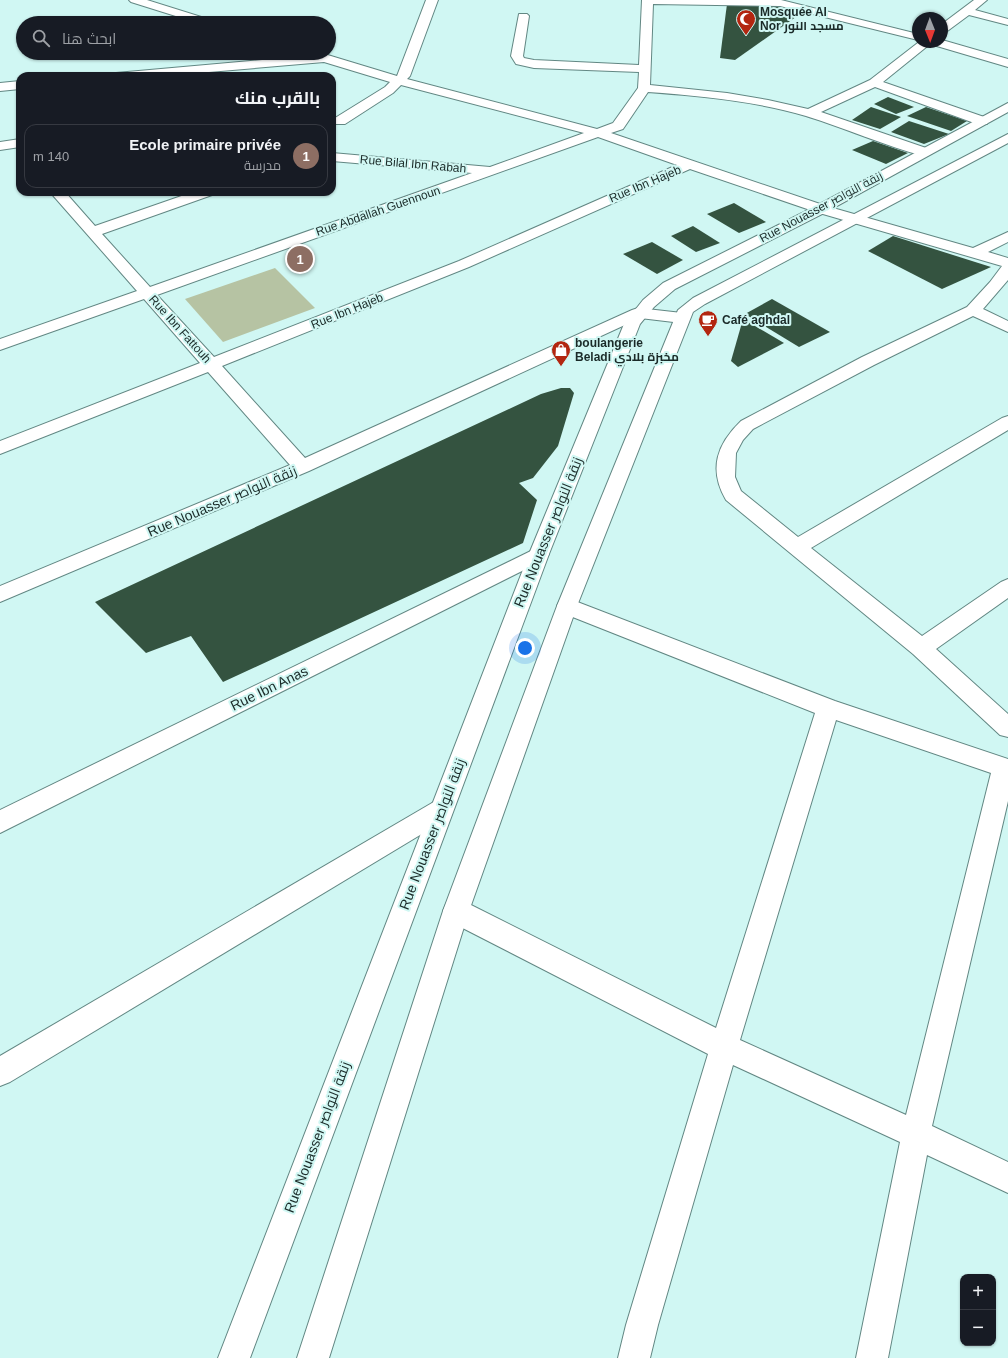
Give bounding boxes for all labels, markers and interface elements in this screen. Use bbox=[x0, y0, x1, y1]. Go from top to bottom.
place label: Mosquée Al Nor مسجد النور bbox=[760, 5, 844, 34]
mosque icon: Mosquée Al Nor مسجد النور bbox=[735, 8, 757, 36]
north arrow bbox=[912, 12, 948, 48]
search box bbox=[16, 16, 336, 60]
icon: search bbox=[30, 27, 52, 49]
text: ابحث هنا bbox=[62, 30, 116, 47]
text: بالقرب منك bbox=[235, 89, 320, 108]
text: Ecole primaire privée bbox=[129, 136, 281, 153]
text: 140 m bbox=[33, 149, 69, 164]
text: 1 bbox=[302, 149, 310, 164]
street label: Rue Bilal Ibn Rabah bbox=[359, 152, 467, 176]
text: مدرسة bbox=[244, 158, 281, 173]
street label: Rue Ibn Hajeb bbox=[607, 162, 683, 205]
street label: Rue Nouasser زنقة النواصر bbox=[757, 169, 885, 245]
street label: Rue Abdallah Guennoun bbox=[314, 183, 442, 239]
pin: 1 bbox=[287, 244, 313, 274]
street label: Rue Ibn Hajeb bbox=[309, 290, 385, 332]
street label: Rue Ibn Fattouh bbox=[146, 292, 214, 366]
cafe icon: Café aghdal bbox=[697, 309, 719, 337]
place label: Café aghdal bbox=[722, 313, 790, 327]
place label: boulangerie Beladi مخبزة بلادي bbox=[575, 336, 679, 367]
shop icon: boulangerie Beladi مخبزة بلادي bbox=[550, 339, 572, 367]
street label: Rue Nouasser زنقة النواصر bbox=[511, 455, 585, 609]
street label: Rue Nouasser زنقة النواصر bbox=[145, 462, 299, 540]
your location bbox=[515, 638, 535, 658]
street label: Rue Ibn Anas bbox=[228, 662, 310, 714]
street label: Rue Nouasser زنقة النواصر bbox=[396, 756, 468, 912]
street label: Rue Nouasser زنقة النواصر bbox=[281, 1059, 353, 1215]
map controls bbox=[960, 1274, 996, 1346]
button: + bbox=[960, 1274, 996, 1310]
button: − bbox=[960, 1310, 996, 1346]

